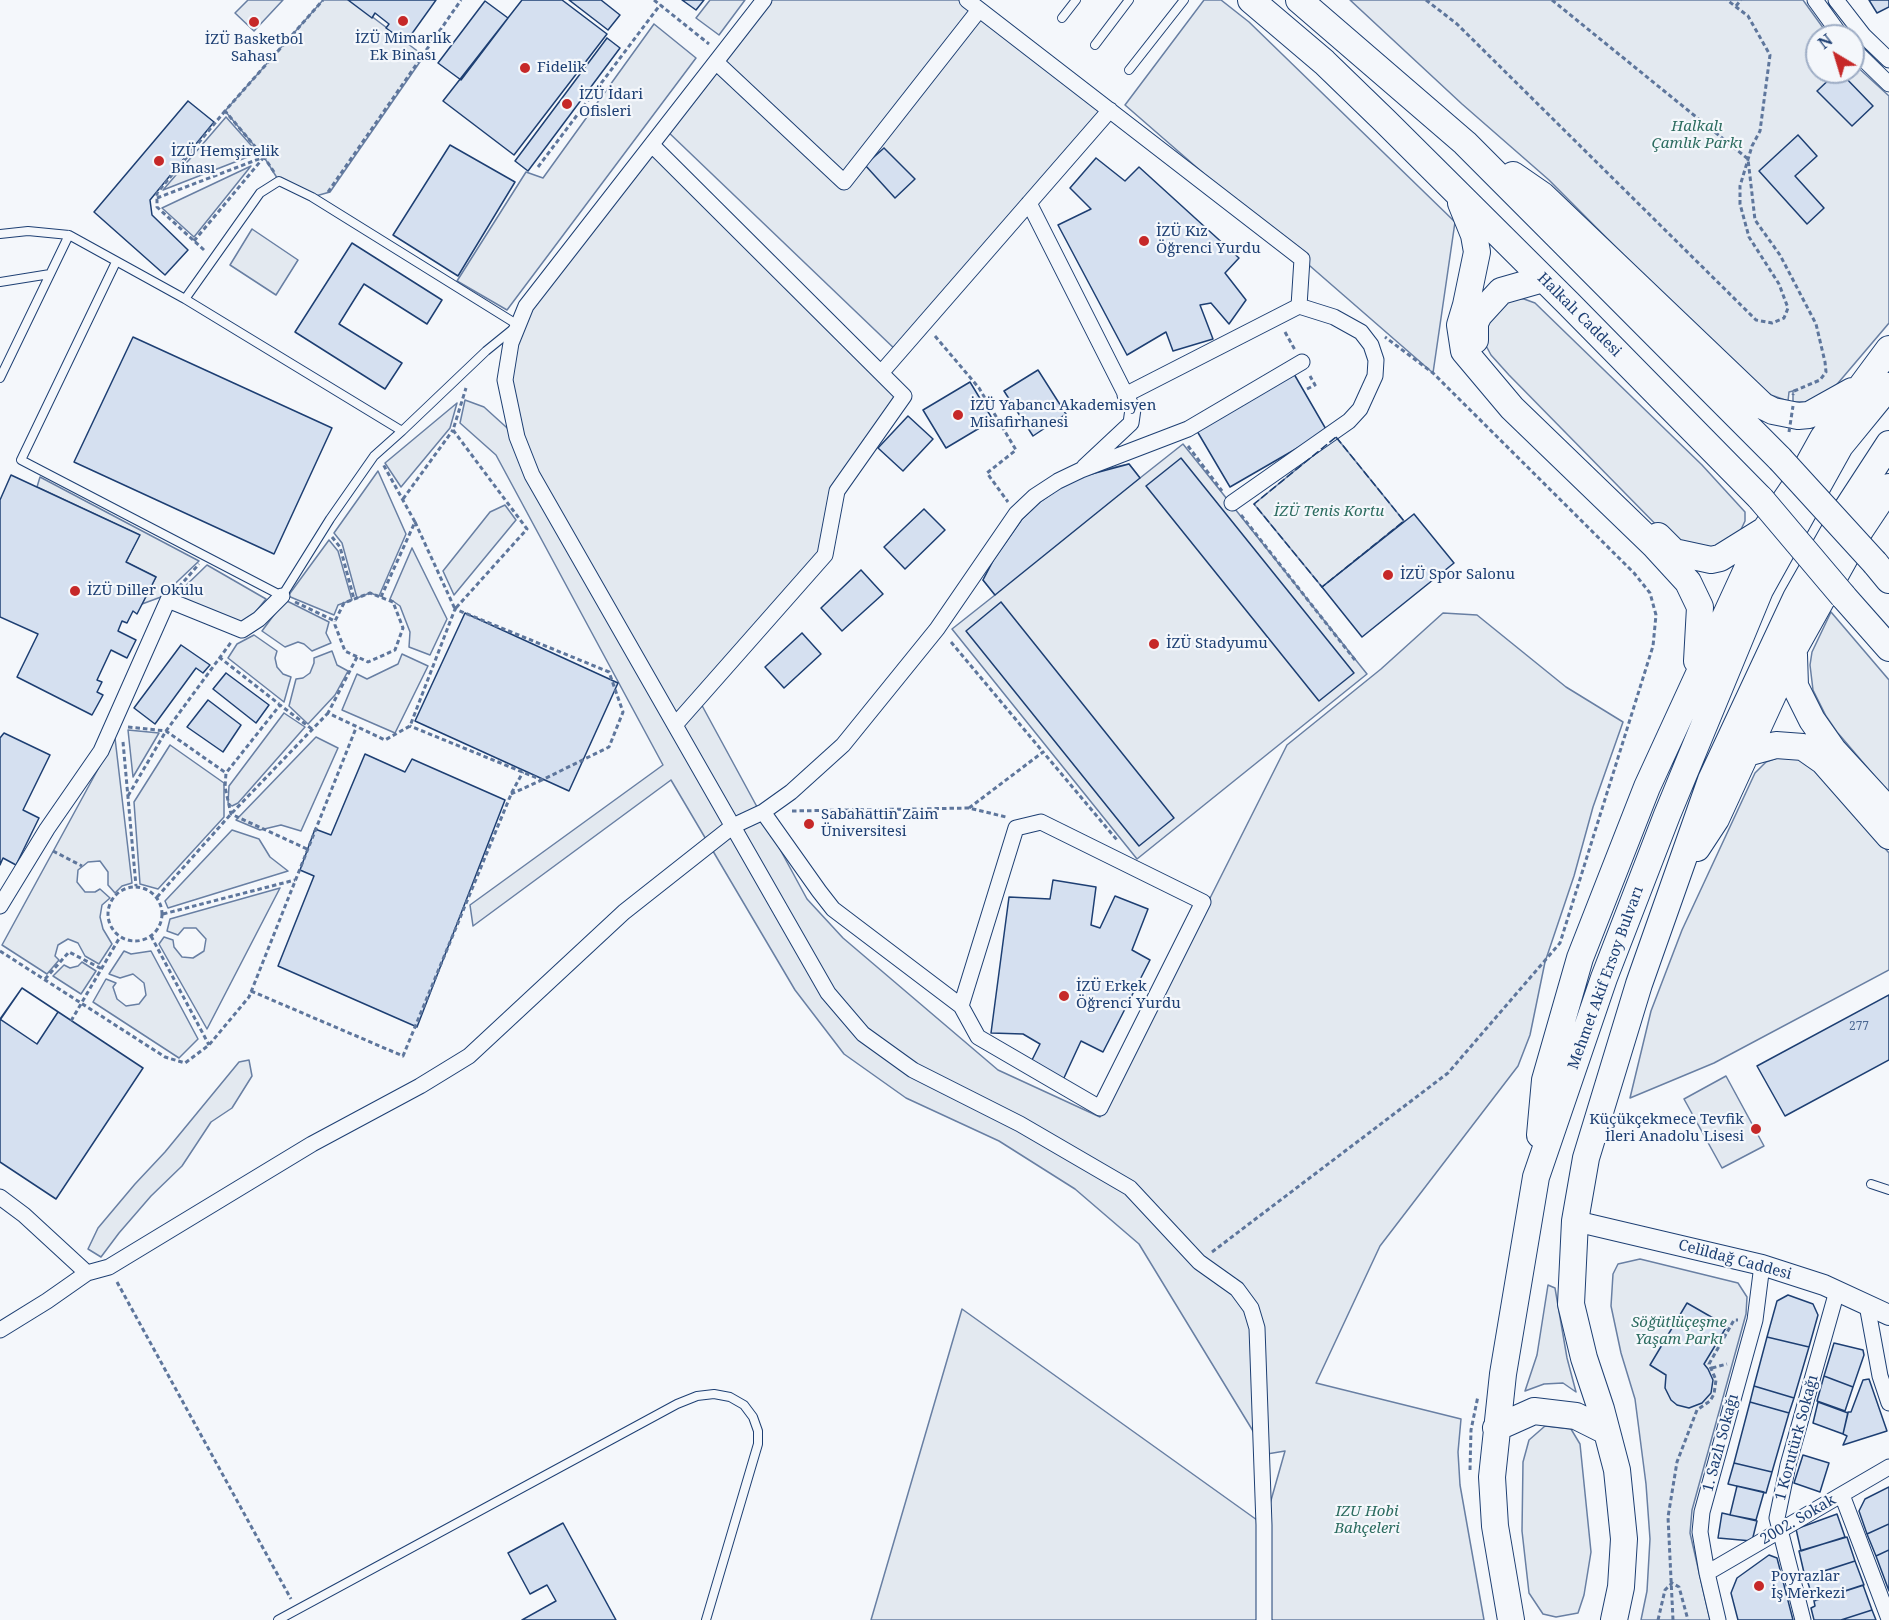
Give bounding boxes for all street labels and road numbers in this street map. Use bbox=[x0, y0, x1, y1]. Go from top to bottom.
street label: Halkalı Caddesi bbox=[1533, 269, 1625, 361]
street label: Mehmet Akif Ersoy Bulvarı bbox=[1564, 884, 1648, 1072]
street label: Celildağ Caddesi bbox=[1676, 1236, 1794, 1284]
street label: 1 Korutürk Sokağı bbox=[1772, 1373, 1822, 1503]
street label: 1. Sazlı Sokağı bbox=[1699, 1392, 1743, 1494]
street label: 2002. Sokak bbox=[1757, 1491, 1839, 1549]

